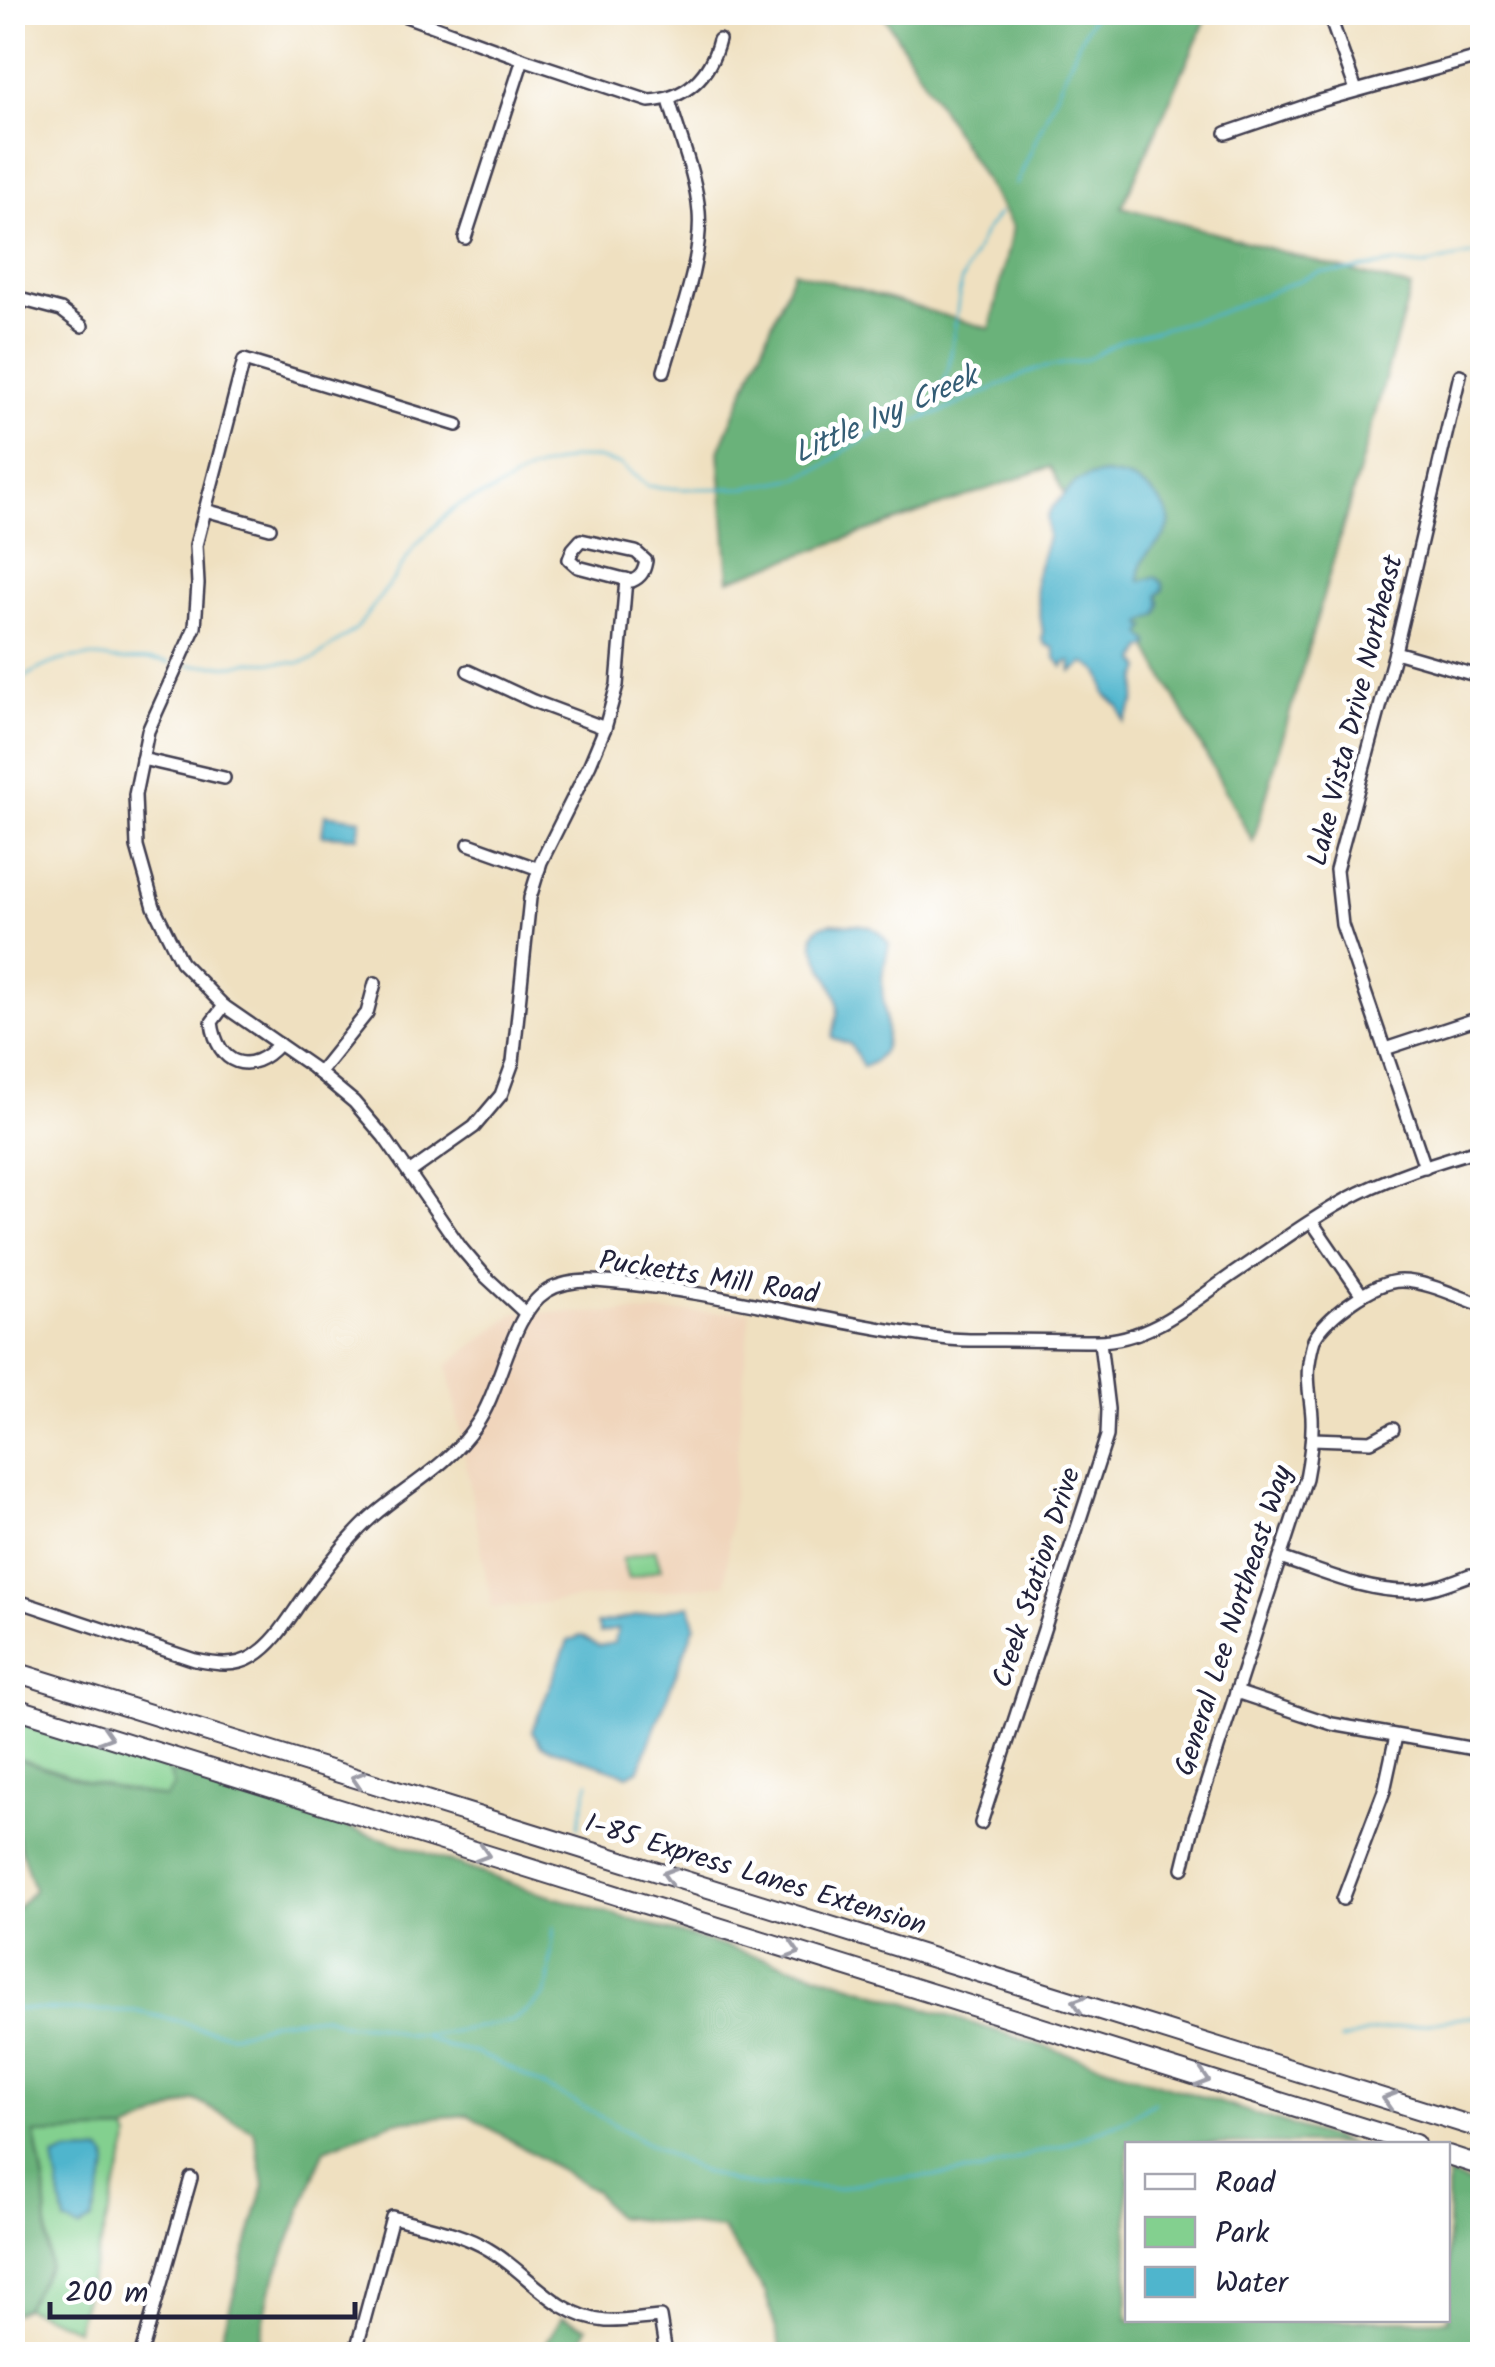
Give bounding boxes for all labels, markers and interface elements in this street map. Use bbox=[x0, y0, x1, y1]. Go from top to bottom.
water label: Little Ivy Creek bbox=[786, 352, 989, 478]
street label: Lake Vista Drive Northeast bbox=[1296, 549, 1417, 871]
street label: Pucketts Mill Road bbox=[596, 1239, 823, 1318]
street label: General Lee Northeast Way bbox=[1163, 1459, 1306, 1782]
street label: Creek Station Drive bbox=[981, 1461, 1094, 1694]
one-way arrow bbox=[96, 1725, 113, 1745]
one-way arrow bbox=[351, 1770, 368, 1790]
street label: I-85 Express Lanes Extension bbox=[579, 1802, 932, 1949]
one-way arrow bbox=[473, 1842, 490, 1863]
one-way arrow bbox=[661, 1866, 678, 1887]
one-way arrow bbox=[784, 1939, 801, 1960]
one-way arrow bbox=[1072, 1994, 1089, 2015]
one-way arrow bbox=[1194, 2067, 1211, 2088]
one-way arrow bbox=[1382, 2092, 1399, 2112]
legend bbox=[1125, 2142, 1450, 2322]
text: Road bbox=[1215, 2160, 1276, 2208]
text: Park bbox=[1215, 2210, 1270, 2258]
scale bar bbox=[50, 2257, 355, 2319]
text: Water bbox=[1215, 2260, 1290, 2308]
text: 200 m bbox=[65, 2270, 148, 2318]

